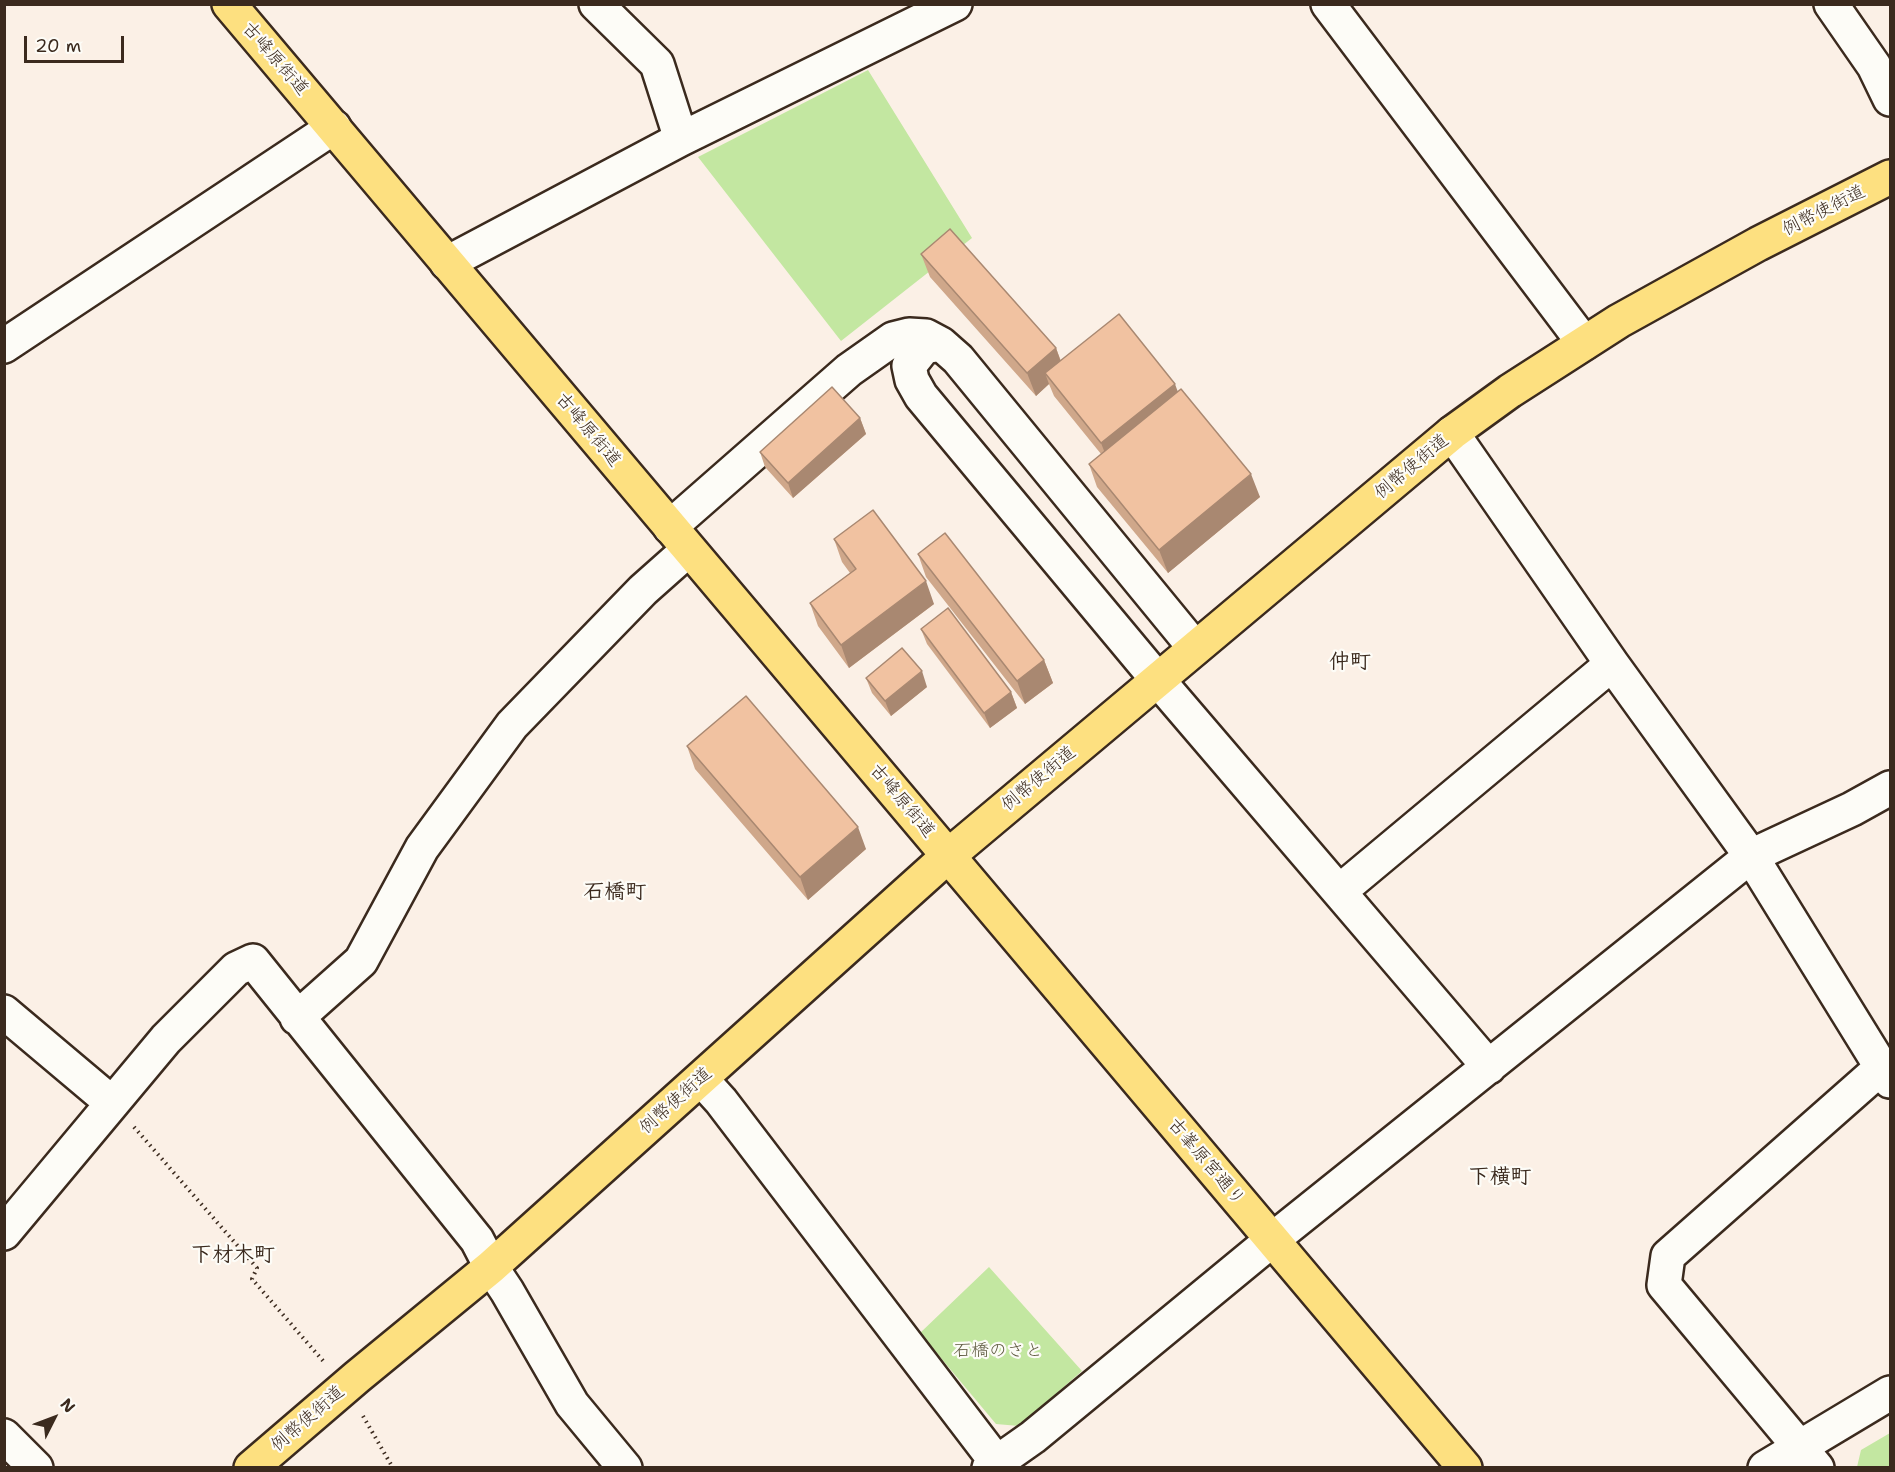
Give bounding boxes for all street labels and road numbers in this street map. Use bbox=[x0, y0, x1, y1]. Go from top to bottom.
street label: 古峰原街道 bbox=[237, 18, 313, 100]
street label: 例幣使街道 bbox=[1779, 181, 1869, 241]
street label: 古峰原街道 bbox=[551, 389, 625, 471]
street label: 例幣使街道 bbox=[1371, 430, 1453, 504]
street label: 例幣使街道 bbox=[998, 742, 1080, 816]
street label: 古峰原街道 bbox=[865, 760, 939, 842]
street label: 例幣使街道 bbox=[635, 1063, 717, 1139]
street label: 古峯原宮通り bbox=[1163, 1114, 1249, 1210]
street label: 例幣使街道 bbox=[267, 1381, 349, 1457]

